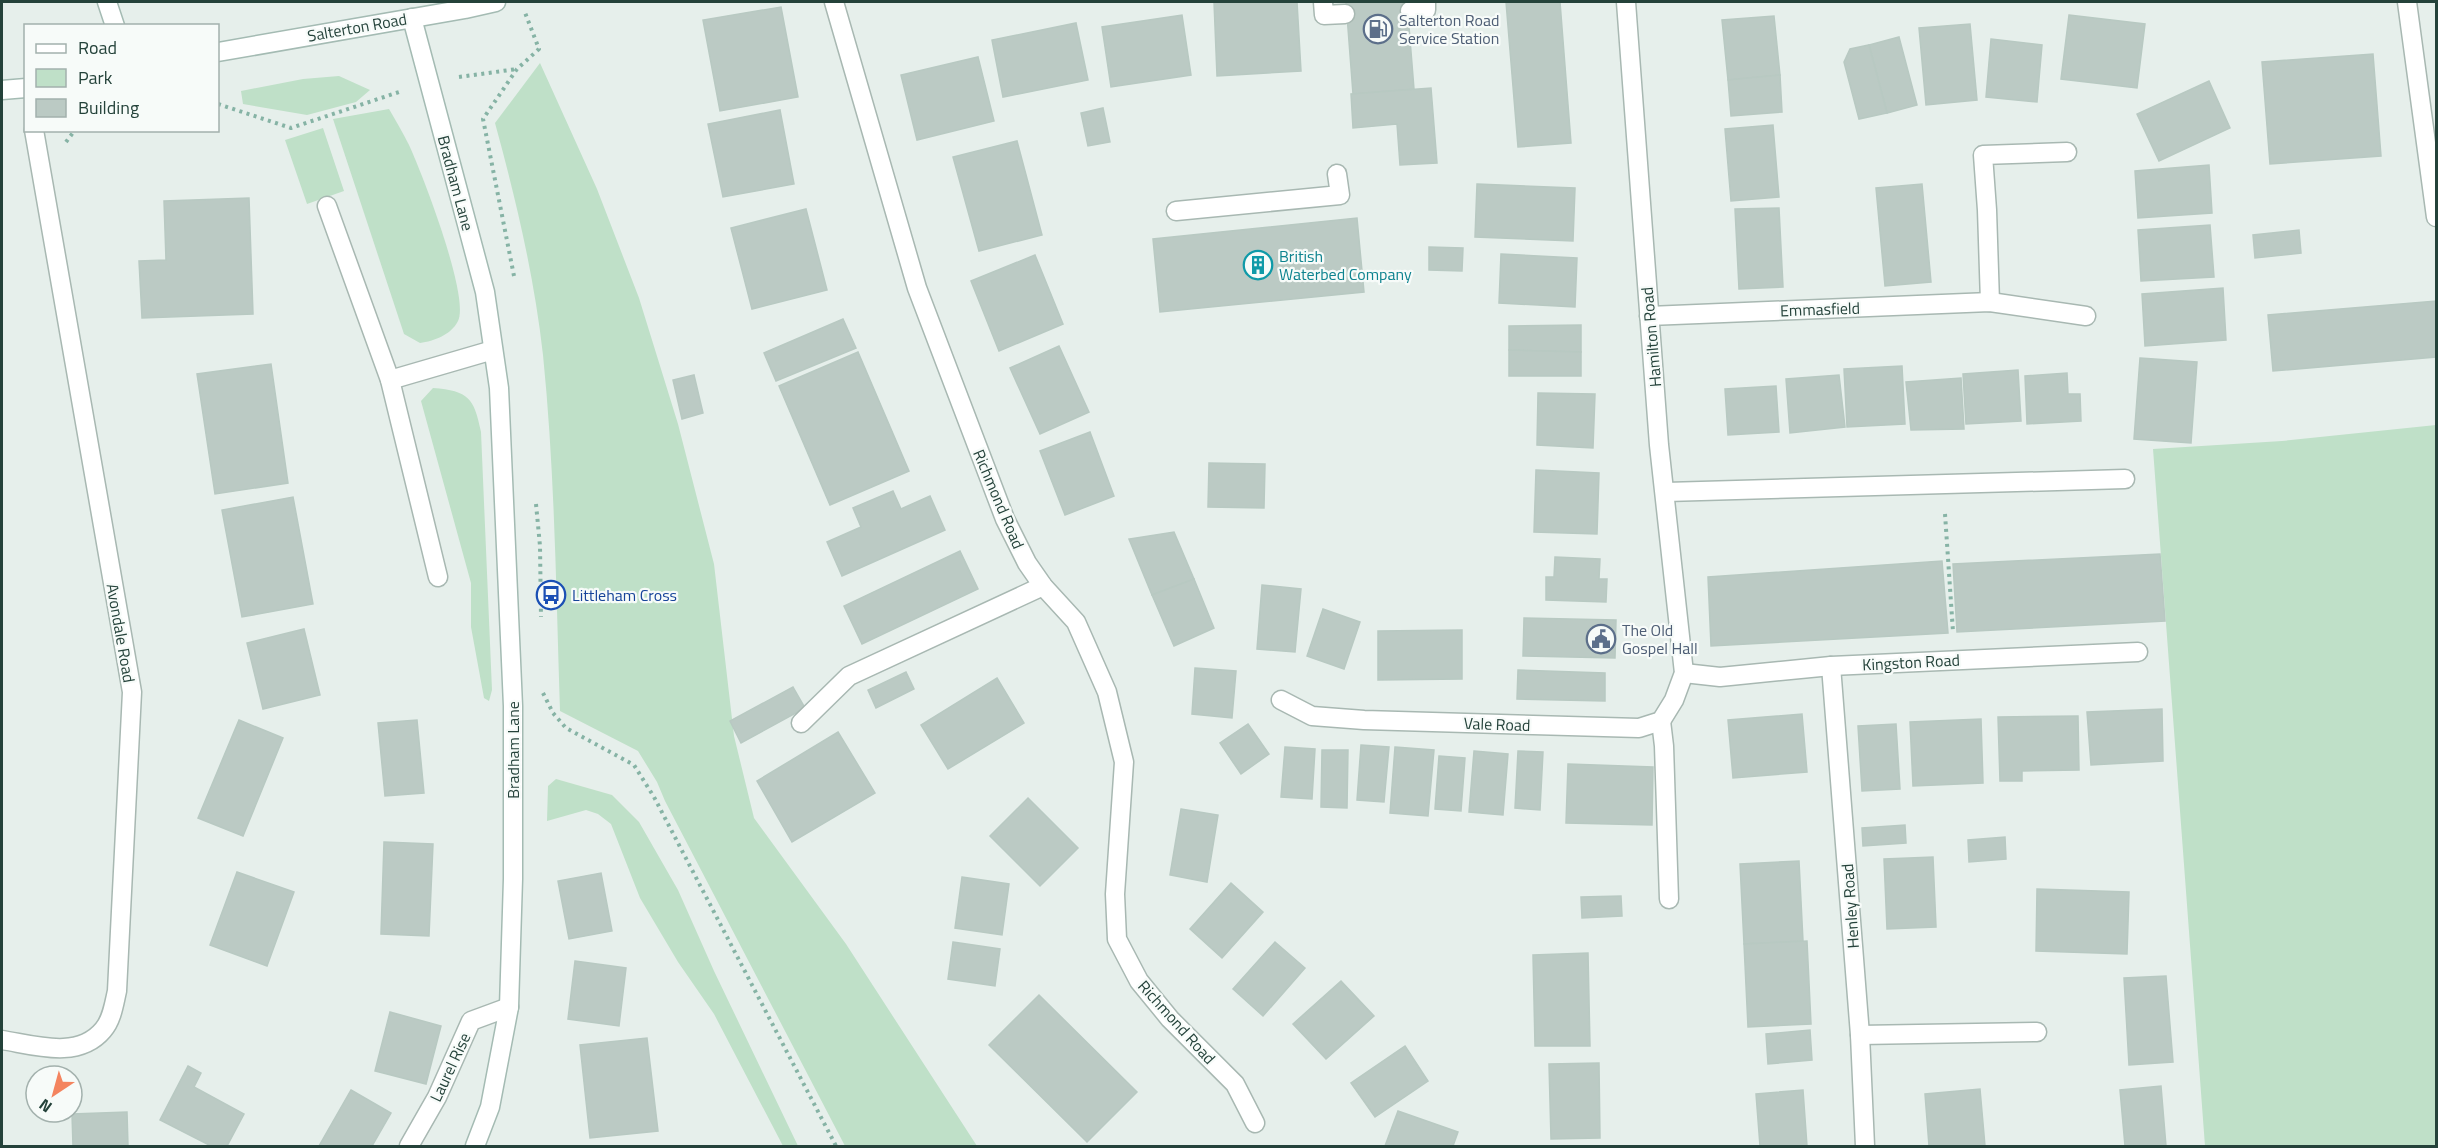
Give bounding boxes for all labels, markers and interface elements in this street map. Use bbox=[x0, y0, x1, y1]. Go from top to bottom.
street label: Salterton Road bbox=[305, 6, 409, 48]
place label: Salterton Road Service Station bbox=[1399, 8, 1499, 50]
fuel station icon: Salterton Road Service Station bbox=[1362, 13, 1394, 45]
legend bbox=[24, 24, 219, 132]
text: Road bbox=[78, 34, 117, 61]
text: Park bbox=[78, 64, 113, 91]
text: Building bbox=[78, 94, 139, 121]
street label: Bradham Lane bbox=[432, 133, 480, 233]
place label: British Waterbed Company bbox=[1279, 244, 1412, 286]
building icon: British Waterbed Company bbox=[1242, 249, 1274, 281]
street label: Hamilton Road bbox=[1635, 286, 1667, 388]
street label: Emmasfield bbox=[1780, 296, 1860, 322]
street label: Richmond Road bbox=[967, 446, 1031, 552]
bus stop icon: Littleham Cross bbox=[535, 579, 567, 611]
street label: Avondale Road bbox=[100, 582, 142, 684]
place label: Littleham Cross bbox=[572, 583, 677, 607]
place label: The Old Gospel Hall bbox=[1622, 618, 1698, 660]
public building icon: The Old Gospel Hall bbox=[1585, 623, 1617, 655]
street label: Kingston Road bbox=[1862, 647, 1960, 677]
street label: Bradham Lane bbox=[501, 701, 525, 799]
street label: Vale Road bbox=[1463, 711, 1531, 737]
street label: Henley Road bbox=[1835, 863, 1865, 949]
street label: Richmond Road bbox=[1133, 975, 1221, 1069]
street label: Laurel Rise bbox=[424, 1029, 476, 1105]
north arrow bbox=[24, 1064, 84, 1124]
text: N bbox=[34, 1093, 57, 1119]

